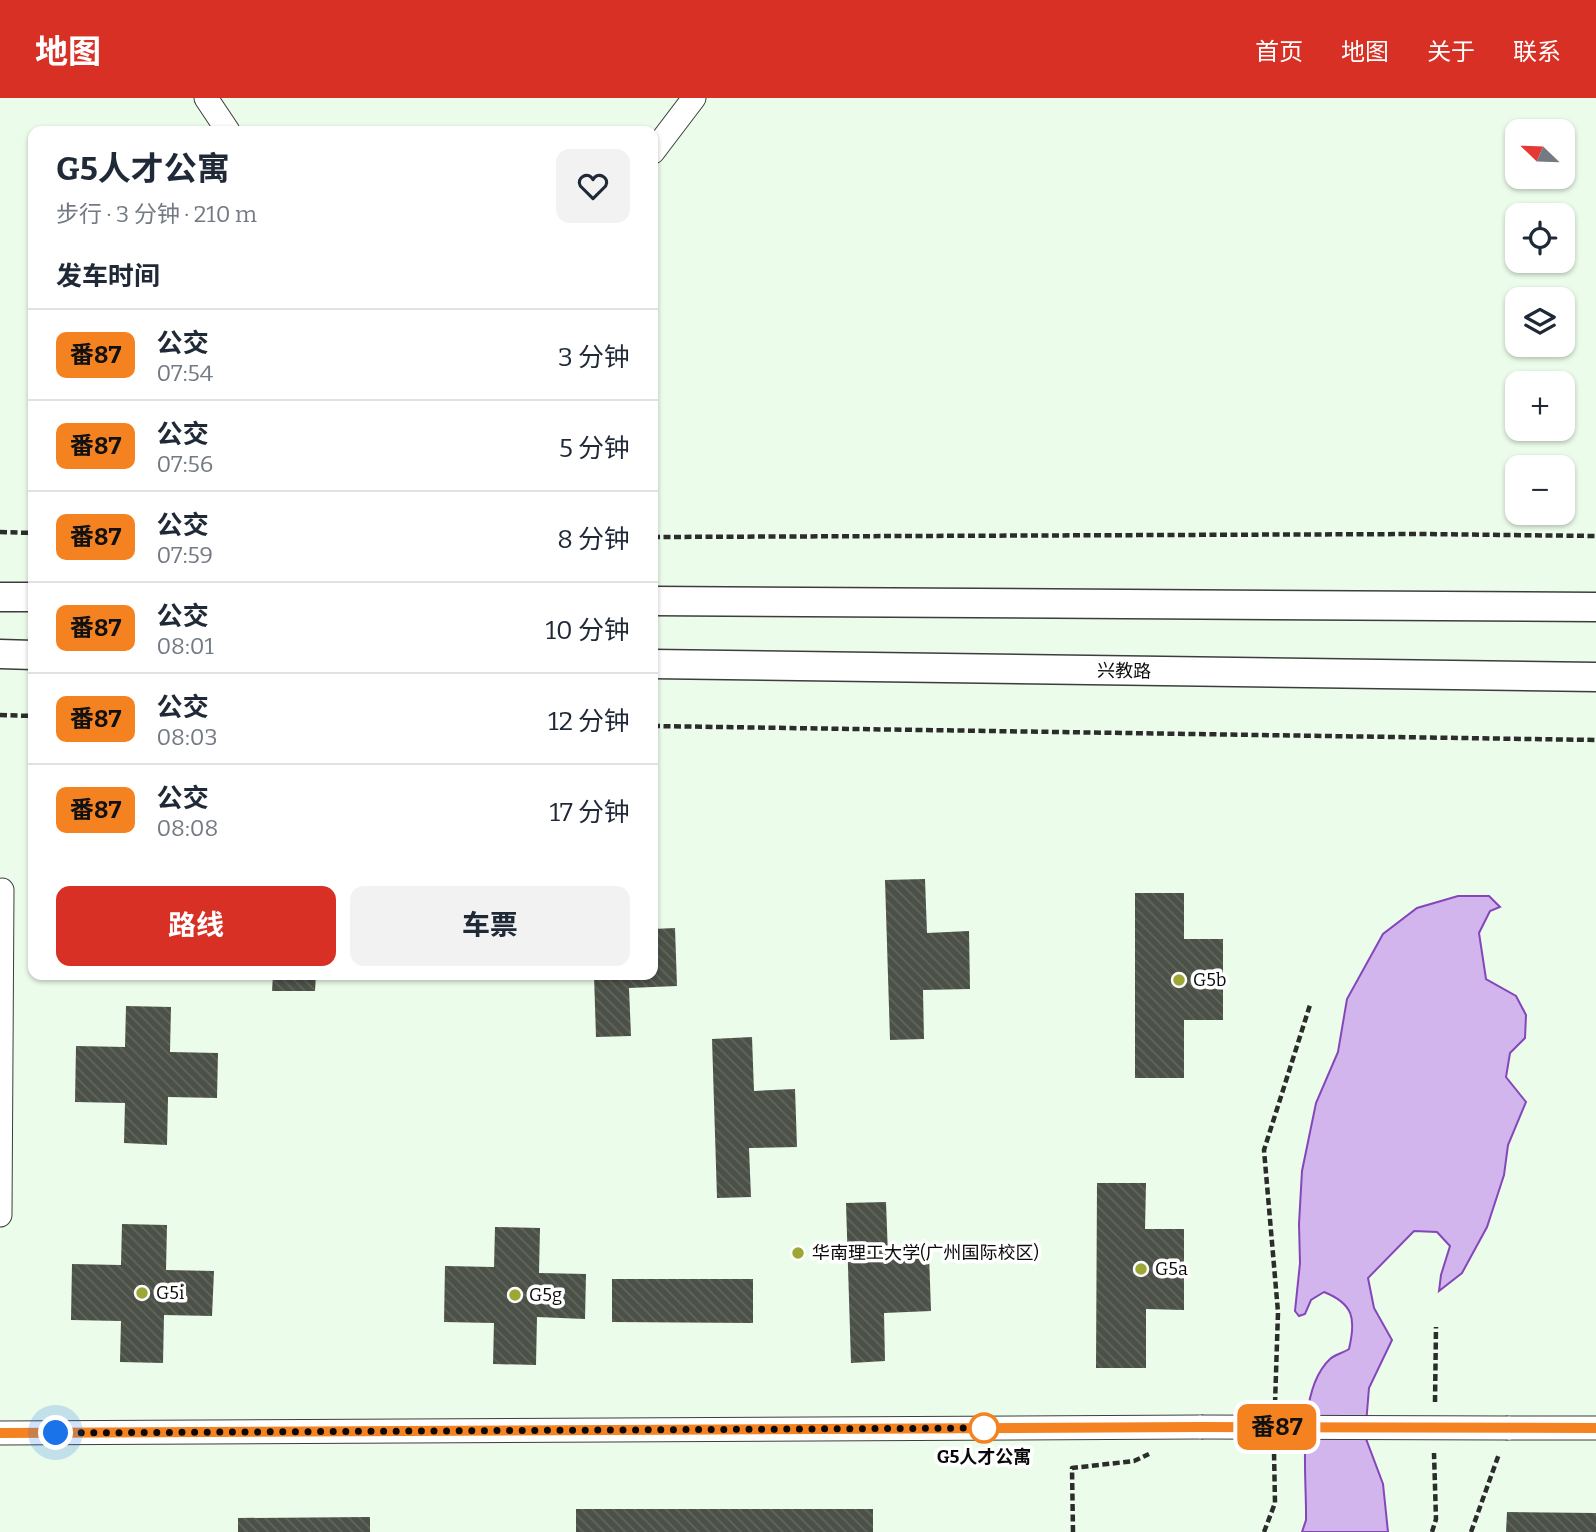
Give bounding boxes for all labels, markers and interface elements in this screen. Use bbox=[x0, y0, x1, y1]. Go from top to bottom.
text: 地图 bbox=[35, 32, 101, 72]
text: 首页 bbox=[1255, 38, 1303, 66]
text: 地图 bbox=[1341, 38, 1389, 66]
text: 关于 bbox=[1427, 38, 1475, 66]
text: 联系 bbox=[1513, 38, 1561, 66]
north arrow bbox=[1505, 119, 1575, 189]
map controls bbox=[1505, 119, 1575, 525]
text: G5人才公寓 bbox=[56, 149, 230, 189]
button: heart bbox=[556, 149, 630, 223]
text: 步行 · 3 分钟 · 210 m bbox=[56, 200, 257, 228]
button: locate bbox=[1505, 203, 1575, 273]
text: 发车时间 bbox=[56, 261, 160, 292]
button: layers bbox=[1505, 287, 1575, 357]
text: 公交 bbox=[156, 328, 208, 359]
text: 番87 bbox=[70, 341, 121, 369]
text: 3 分钟 bbox=[558, 342, 630, 373]
text: 07:54 bbox=[156, 359, 213, 387]
button: + bbox=[1505, 371, 1575, 441]
text: 公交 bbox=[156, 419, 208, 450]
text: 番87 bbox=[70, 432, 121, 460]
text: 5 分钟 bbox=[559, 433, 630, 464]
text: 07:56 bbox=[156, 450, 213, 478]
button: − bbox=[1505, 455, 1575, 525]
text: 公交 bbox=[156, 510, 208, 541]
text: 番87 bbox=[70, 523, 121, 551]
text: 8 分钟 bbox=[557, 524, 630, 555]
text: 07:59 bbox=[156, 541, 213, 569]
text: 公交 bbox=[156, 601, 208, 632]
text: 番87 bbox=[70, 614, 121, 642]
text: 10 分钟 bbox=[546, 615, 630, 646]
text: 08:01 bbox=[156, 632, 214, 660]
street label: 兴教路 bbox=[1097, 660, 1151, 682]
text: 公交 bbox=[156, 692, 208, 723]
text: 番87 bbox=[70, 705, 121, 733]
text: 12 分钟 bbox=[548, 706, 630, 737]
text: 08:03 bbox=[156, 723, 218, 751]
text: 公交 bbox=[156, 783, 208, 814]
text: 番87 bbox=[70, 796, 121, 824]
text: 17 分钟 bbox=[549, 797, 630, 828]
text: 08:08 bbox=[156, 814, 218, 842]
button: 路线 bbox=[56, 886, 336, 966]
button: 车票 bbox=[350, 886, 630, 966]
place label: G5b bbox=[1193, 969, 1226, 991]
marker: G5b bbox=[1171, 972, 1187, 988]
place label: 华南理工大学(广州国际校区) bbox=[812, 1242, 1039, 1264]
marker: 华南理工大学(广州国际校区) bbox=[790, 1245, 806, 1261]
place label: G5a bbox=[1155, 1258, 1188, 1280]
marker: G5a bbox=[1133, 1261, 1149, 1277]
place label: G5i bbox=[156, 1282, 184, 1304]
place label: G5g bbox=[529, 1284, 562, 1306]
marker: G5i bbox=[134, 1285, 150, 1301]
marker: G5g bbox=[507, 1287, 523, 1303]
line badge: 番87 bbox=[1237, 1404, 1317, 1450]
marker: G5人才公寓 bbox=[969, 1413, 999, 1443]
text: 番87 bbox=[1251, 1413, 1303, 1441]
your location bbox=[38, 1415, 73, 1450]
place label: G5人才公寓 bbox=[937, 1446, 1031, 1468]

